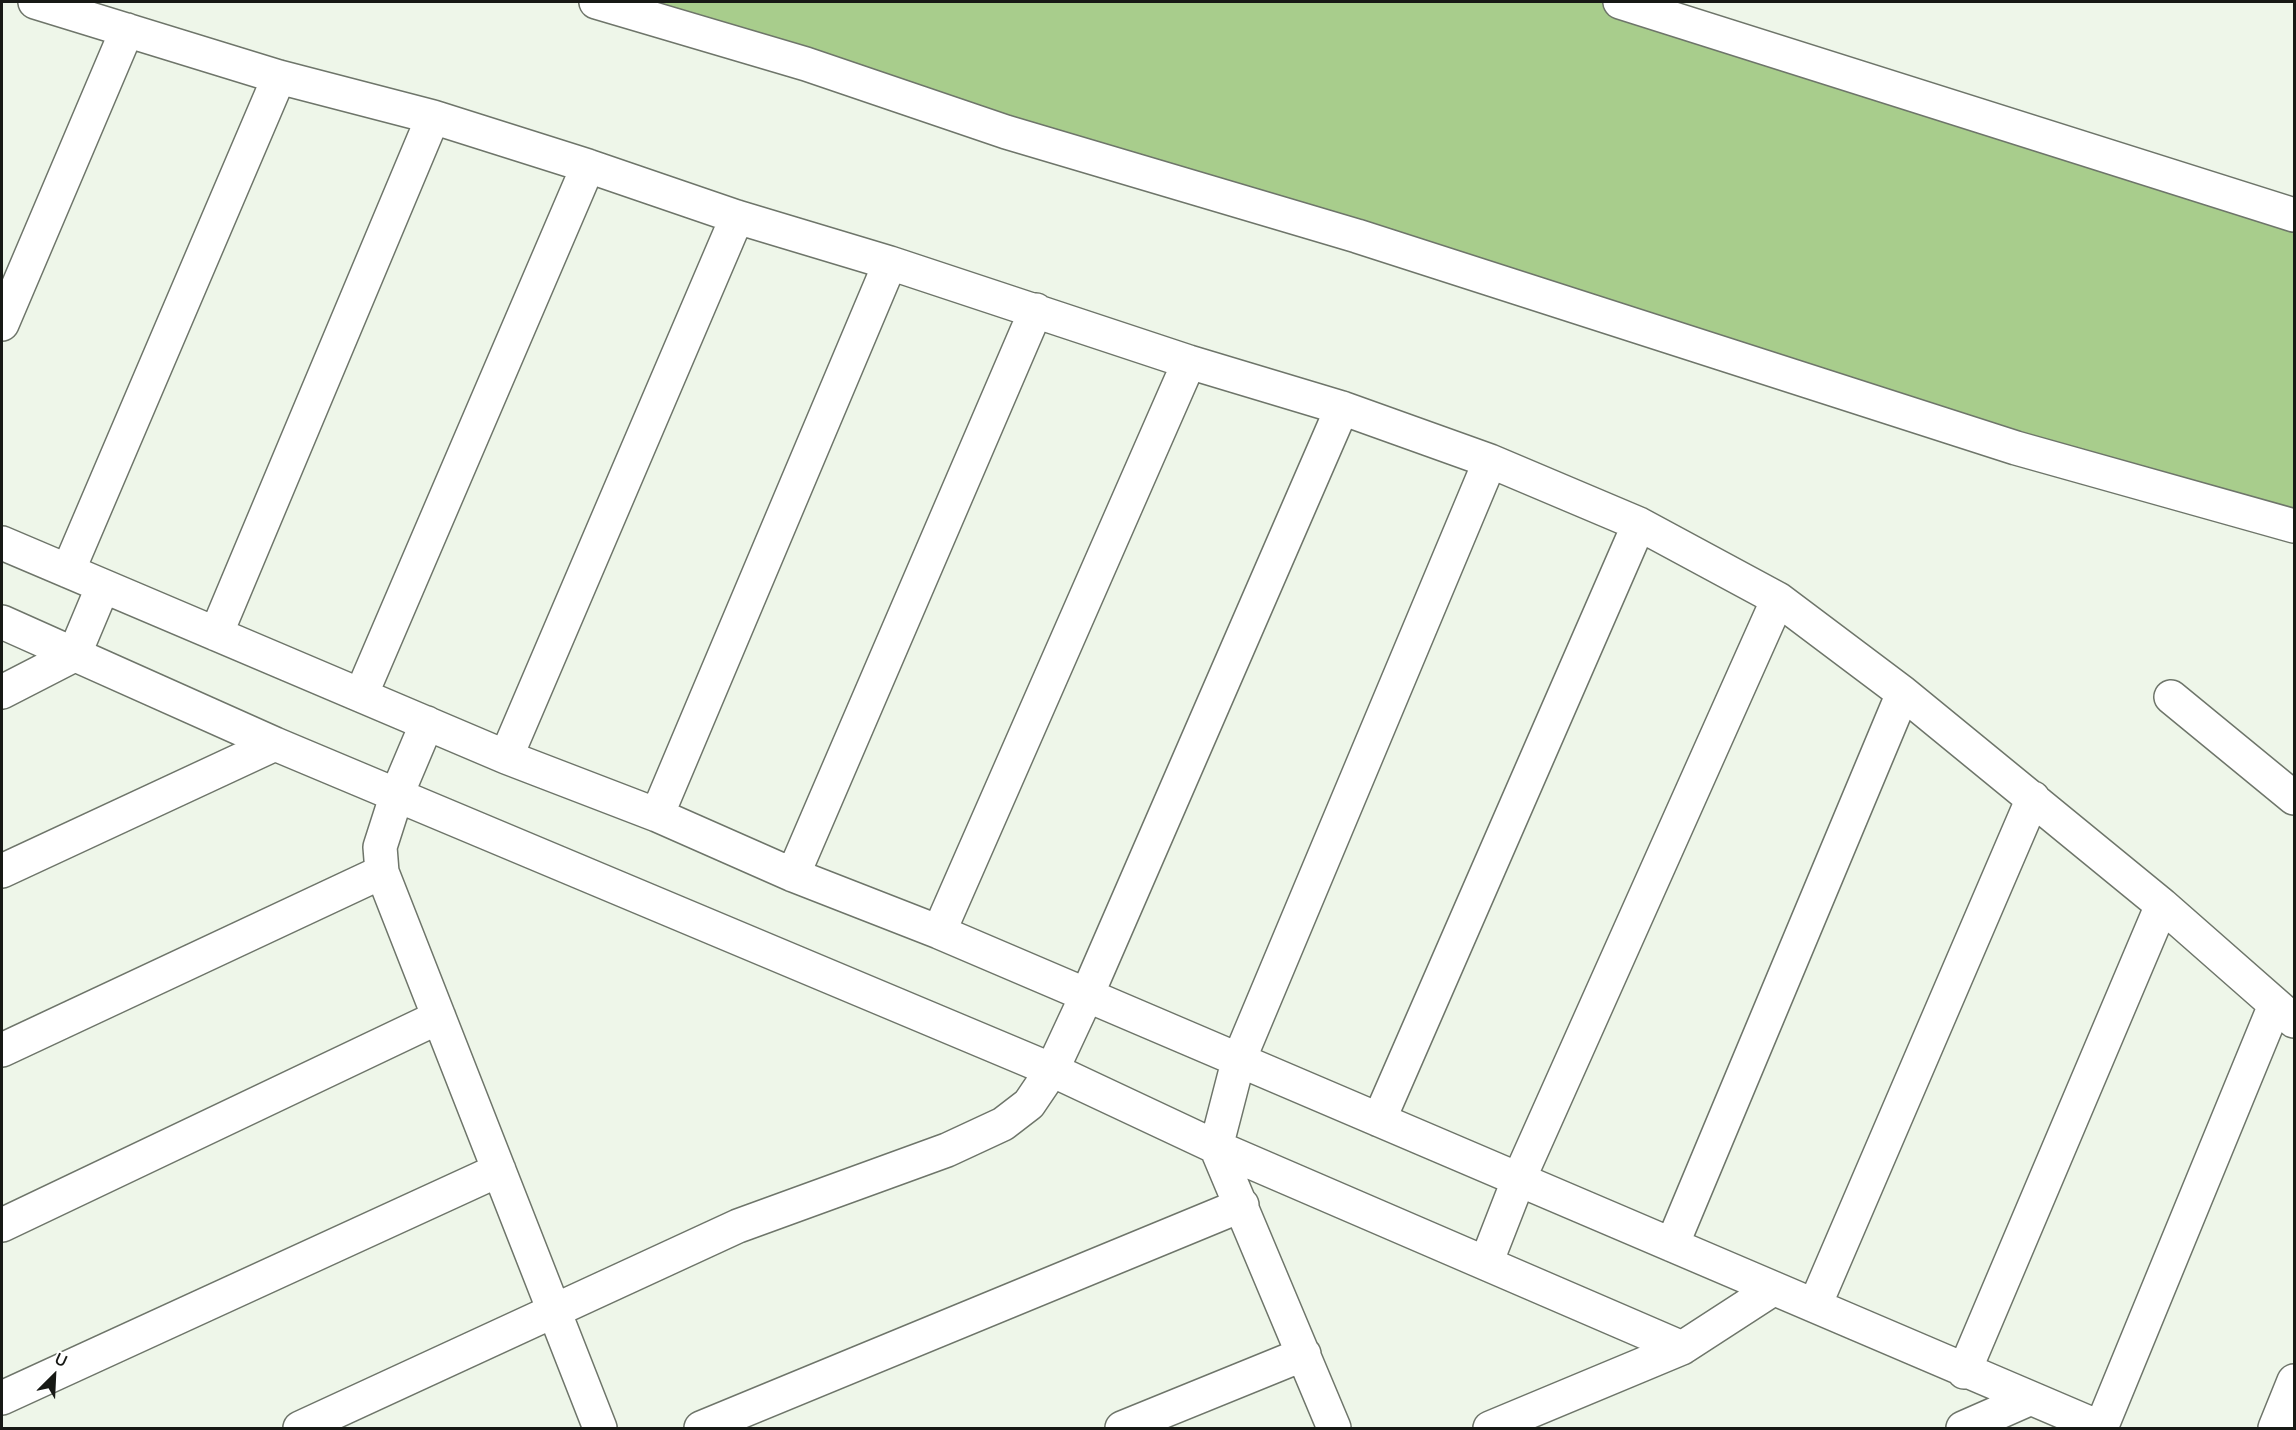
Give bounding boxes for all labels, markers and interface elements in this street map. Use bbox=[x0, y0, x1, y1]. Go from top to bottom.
north arrow bbox=[24, 1346, 84, 1406]
text: U bbox=[52, 1347, 71, 1372]

